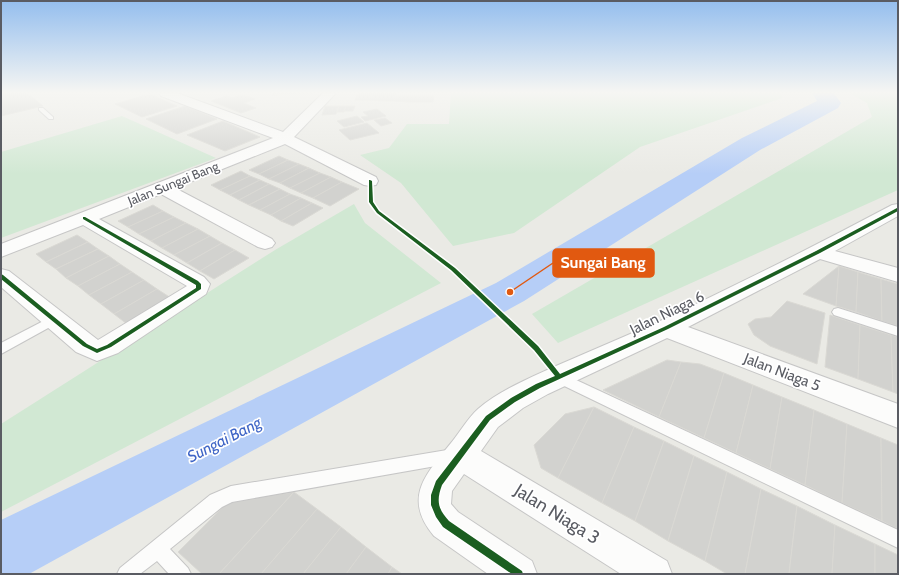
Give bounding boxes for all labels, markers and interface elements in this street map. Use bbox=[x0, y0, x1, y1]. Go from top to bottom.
street label: Jalan Sungai Bang bbox=[124, 157, 221, 209]
callout: Sungai Bang bbox=[553, 249, 654, 277]
text: Sungai Bang bbox=[560, 253, 646, 272]
street label: Jalan Niaga 6 bbox=[626, 287, 707, 339]
street label: Jalan Niaga 5 bbox=[740, 349, 823, 395]
water label: Sungai Bang bbox=[184, 412, 265, 466]
street label: Jalan Niaga 3 bbox=[509, 479, 604, 549]

